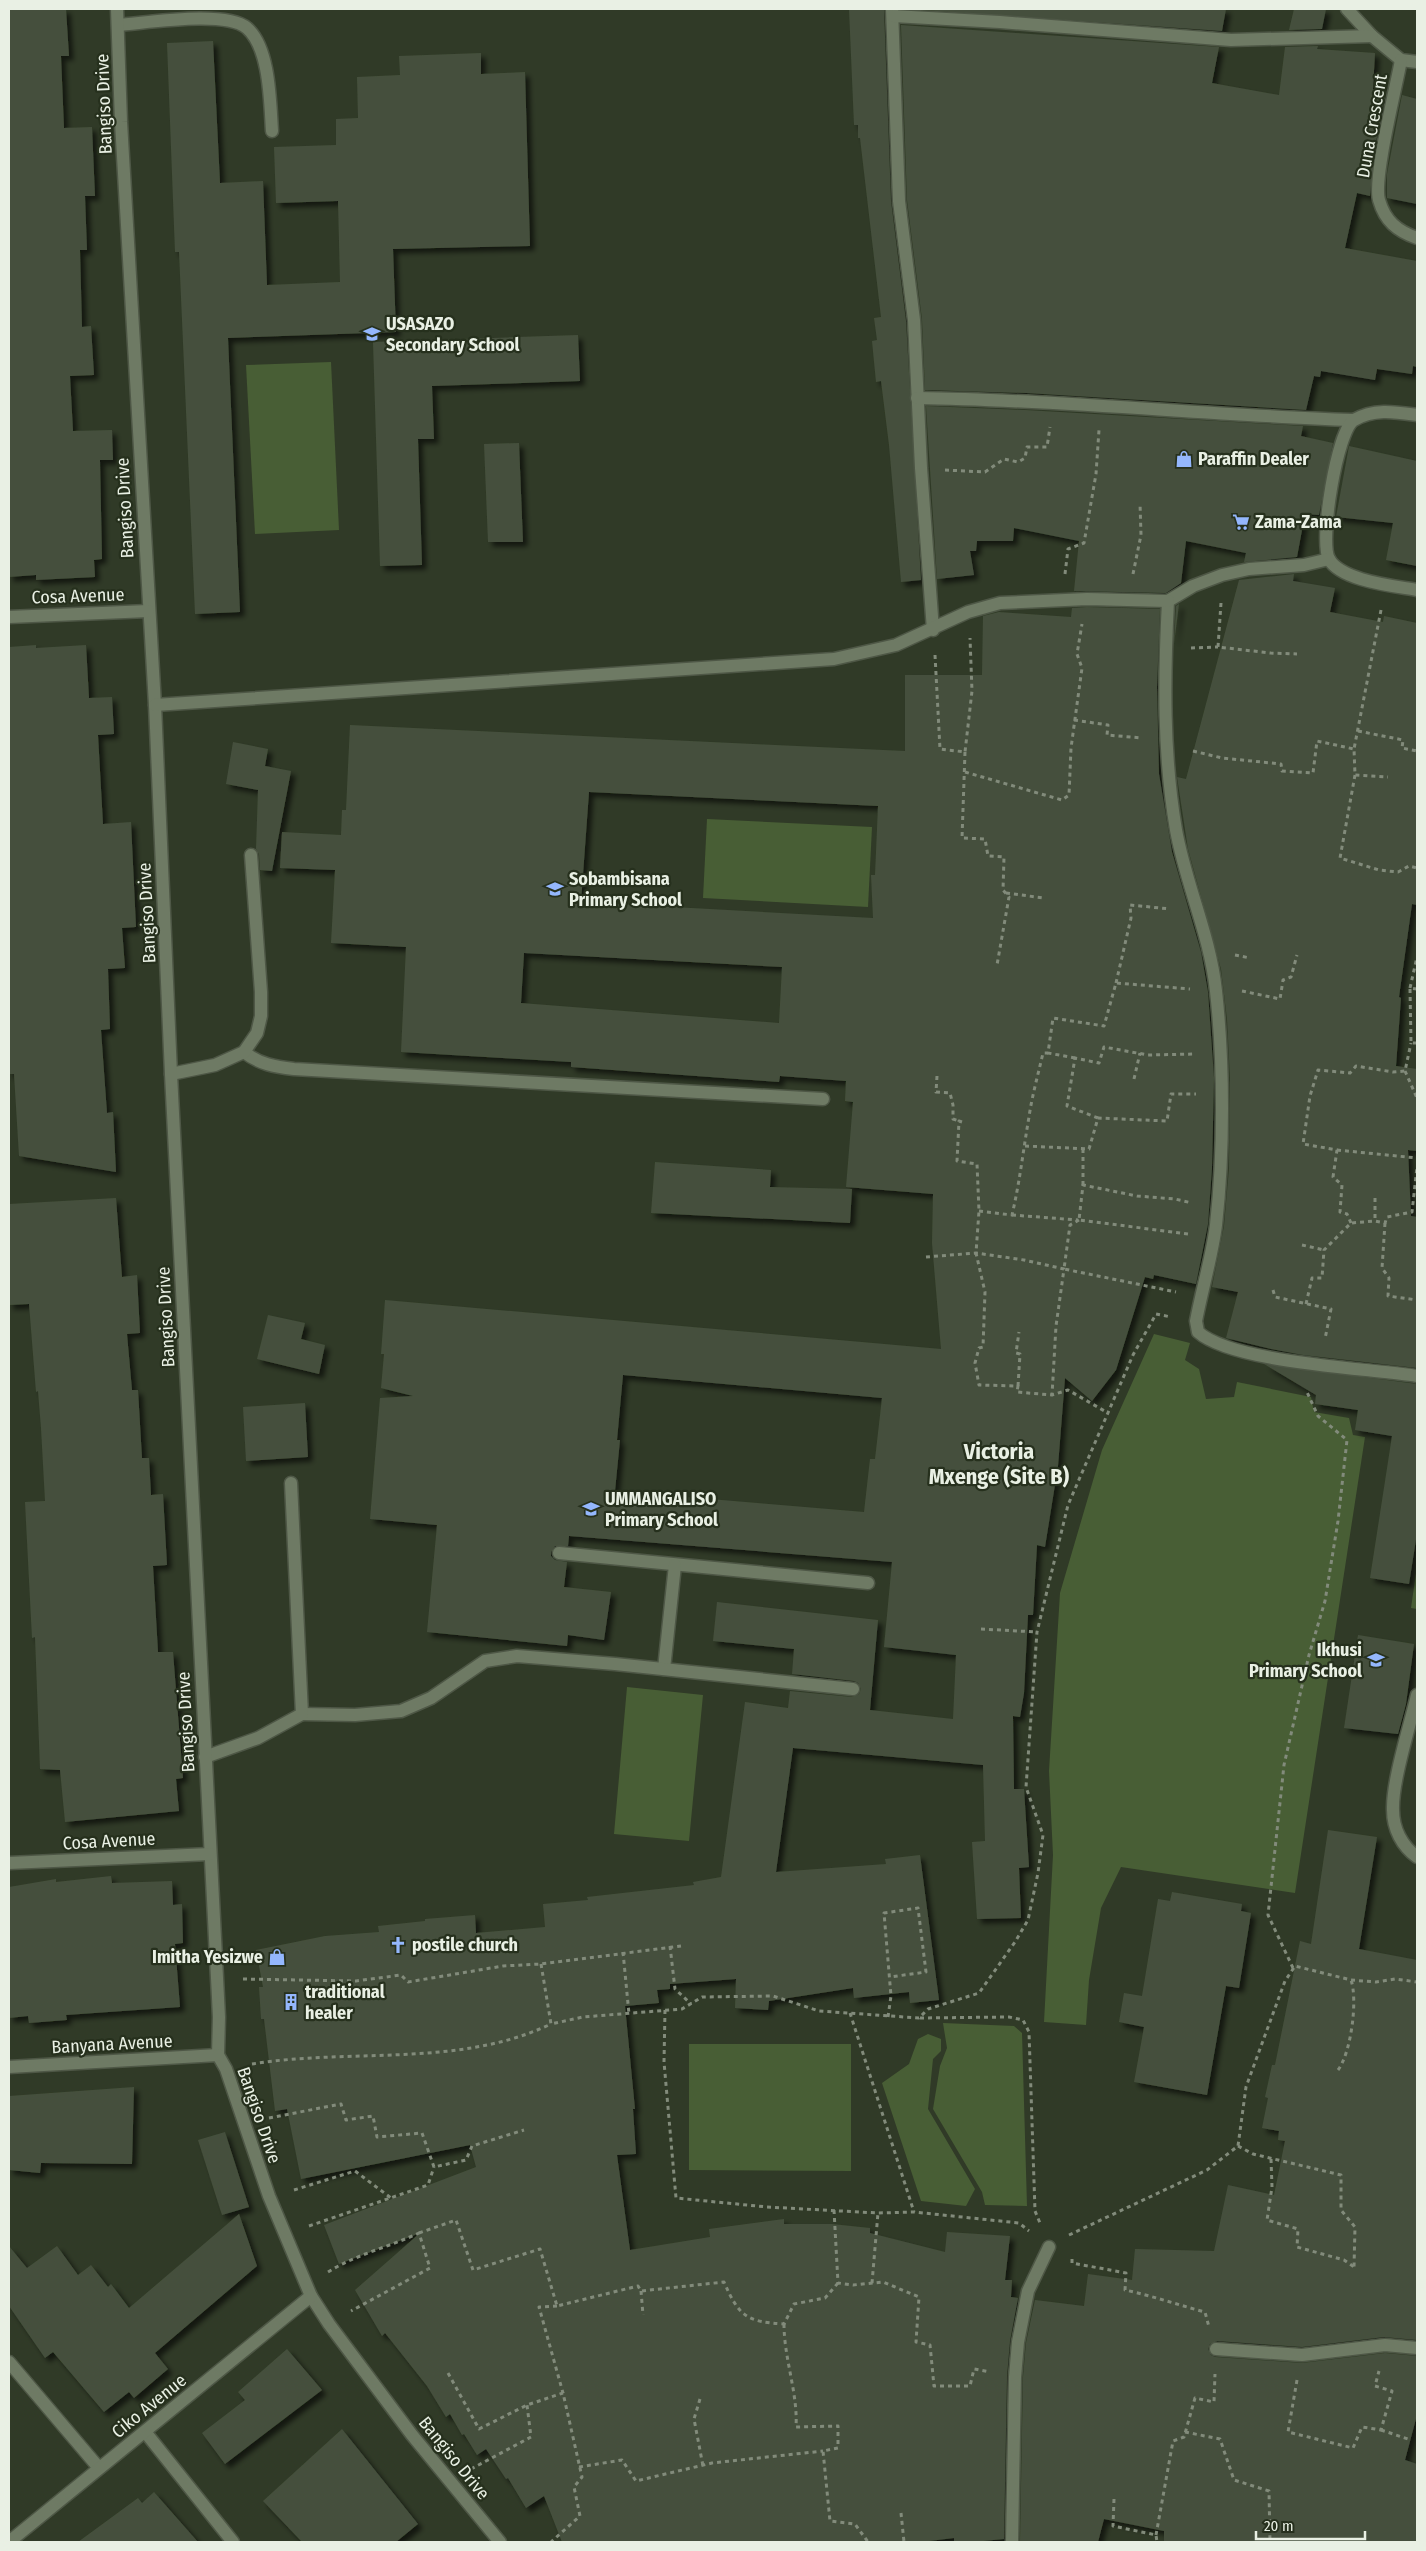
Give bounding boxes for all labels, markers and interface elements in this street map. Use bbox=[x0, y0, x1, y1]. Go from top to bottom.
street label: Bangiso Drive bbox=[91, 53, 117, 155]
street label: Duna Crescent bbox=[1352, 72, 1392, 180]
place label: USASAZO Secondary School bbox=[386, 313, 520, 356]
school or university icon: USASAZO Secondary School bbox=[362, 324, 382, 344]
place label: Paraffin Dealer bbox=[1198, 448, 1309, 470]
shop icon: Paraffin Dealer bbox=[1174, 449, 1194, 469]
street label: Bangiso Drive bbox=[111, 457, 139, 559]
place label: Zama-Zama bbox=[1255, 511, 1342, 533]
supermarket icon: Zama-Zama bbox=[1231, 512, 1251, 532]
street label: Cosa Avenue bbox=[31, 583, 125, 609]
street label: Bangiso Drive bbox=[133, 862, 161, 964]
place label: Sobambisana Primary School bbox=[569, 868, 682, 911]
school or university icon: Sobambisana Primary School bbox=[545, 879, 565, 899]
street label: Bangiso Drive bbox=[152, 1266, 180, 1368]
district label: Victoria Mxenge (Site B) bbox=[929, 1438, 1070, 1490]
place label: UMMANGALISO Primary School bbox=[605, 1488, 718, 1531]
school or university icon: UMMANGALISO Primary School bbox=[581, 1499, 601, 1519]
place label: Ikhusi Primary School bbox=[1249, 1639, 1362, 1682]
school or university icon: Ikhusi Primary School bbox=[1366, 1650, 1386, 1670]
street label: Bangiso Drive bbox=[172, 1671, 200, 1773]
street label: Cosa Avenue bbox=[62, 1828, 156, 1854]
place label: postile church bbox=[412, 1934, 518, 1956]
church icon: postile church bbox=[388, 1935, 408, 1955]
place label: Imitha Yesizwe bbox=[152, 1946, 263, 1968]
shop icon: Imitha Yesizwe bbox=[267, 1947, 287, 1967]
place label: traditional healer bbox=[305, 1981, 385, 2024]
building icon: traditional healer bbox=[281, 1992, 301, 2012]
street label: Banyana Avenue bbox=[51, 2030, 173, 2058]
street label: Bangiso Drive bbox=[232, 2064, 286, 2166]
street label: Ciko Avenue bbox=[107, 2369, 191, 2443]
street label: Bangiso Drive bbox=[414, 2412, 494, 2504]
scale bar bbox=[1256, 2508, 1365, 2540]
text: 20 m bbox=[1264, 2517, 1294, 2535]

